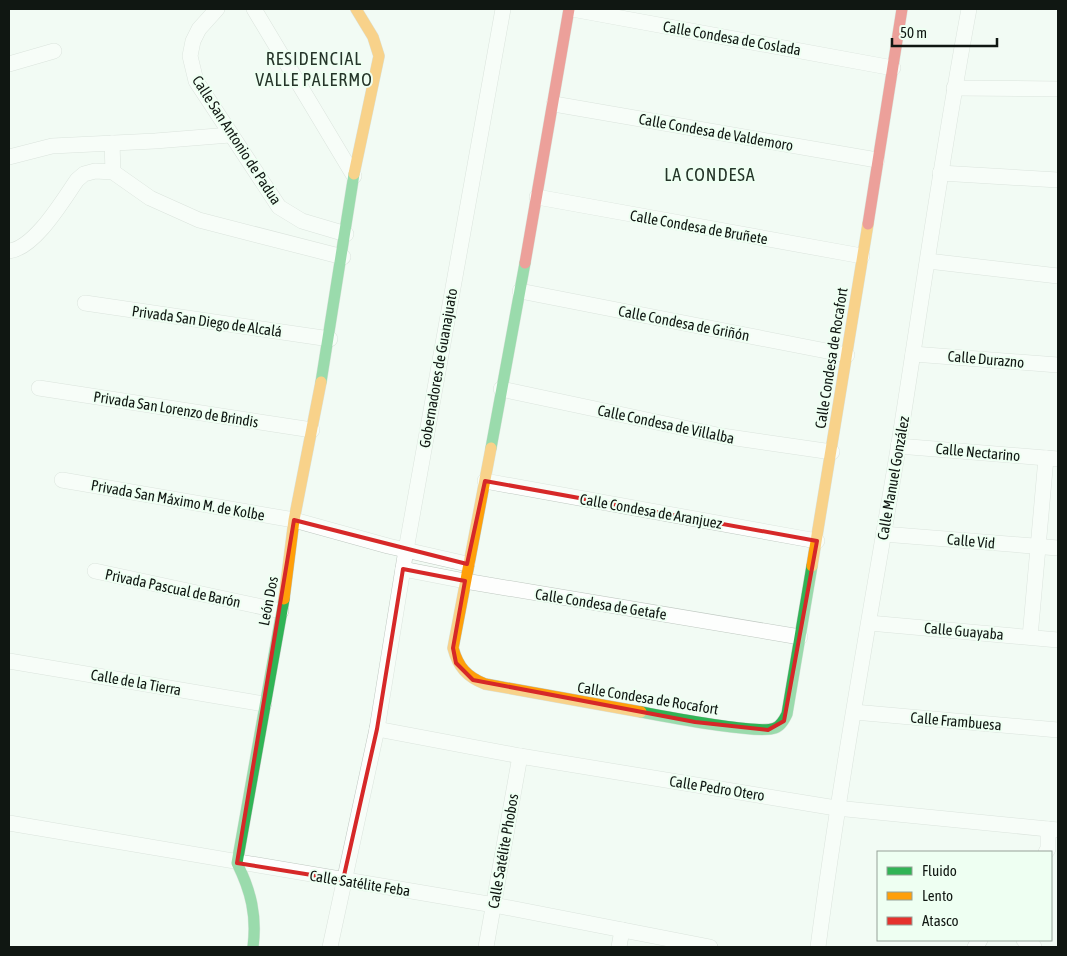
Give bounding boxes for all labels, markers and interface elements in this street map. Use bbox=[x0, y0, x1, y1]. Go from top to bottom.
scale bar bbox=[892, 15, 997, 47]
street label: Calle Condesa de Coslada bbox=[662, 17, 802, 59]
text: 50 m bbox=[900, 24, 927, 41]
district label: RESIDENCIAL VALLE PALERMO bbox=[255, 48, 373, 90]
street label: Calle San Antonio de Padua bbox=[189, 72, 285, 208]
street label: Calle Condesa de Valdemoro bbox=[637, 110, 795, 154]
district label: LA CONDESA bbox=[664, 164, 756, 185]
street label: Calle Condesa de Bruñete bbox=[629, 207, 769, 248]
street label: Calle Condesa de Rocafort bbox=[811, 286, 851, 430]
street label: Gobernadores de Guanajuato bbox=[416, 287, 460, 449]
street label: Privada San Diego de Alcalá bbox=[131, 302, 283, 340]
street label: Calle Condesa de Griñón bbox=[617, 302, 751, 344]
street label: Calle Durazno bbox=[947, 347, 1025, 371]
street label: Privada San Lorenzo de Brindis bbox=[92, 388, 260, 430]
street label: Calle Condesa de Villalba bbox=[596, 401, 736, 447]
street label: Calle Manuel González bbox=[874, 414, 912, 541]
street label: Calle Nectarino bbox=[935, 440, 1021, 464]
street label: Privada San Máximo M. de Kolbe bbox=[90, 476, 266, 524]
street label: Calle Condesa de Aranjuez bbox=[578, 490, 724, 532]
street label: Calle Vid bbox=[946, 530, 996, 552]
street label: Privada Pascual de Barón bbox=[104, 565, 242, 611]
street label: León Dos bbox=[255, 575, 281, 627]
street label: Calle Condesa de Getafe bbox=[534, 585, 668, 623]
street label: Calle Guayaba bbox=[924, 619, 1004, 643]
street label: Calle de la Tierra bbox=[89, 666, 183, 698]
street label: Calle Condesa de Rocafort bbox=[576, 678, 720, 718]
street label: Calle Frambuesa bbox=[910, 709, 1002, 733]
street label: Calle Pedro Otero bbox=[668, 772, 766, 804]
street label: Calle Satélite Phobos bbox=[485, 792, 521, 910]
legend bbox=[877, 851, 1052, 941]
text: Fluido bbox=[922, 862, 957, 879]
street label: Calle Satélite Feba bbox=[308, 867, 412, 899]
text: Lento bbox=[922, 887, 953, 904]
text: Atasco bbox=[922, 912, 959, 929]

